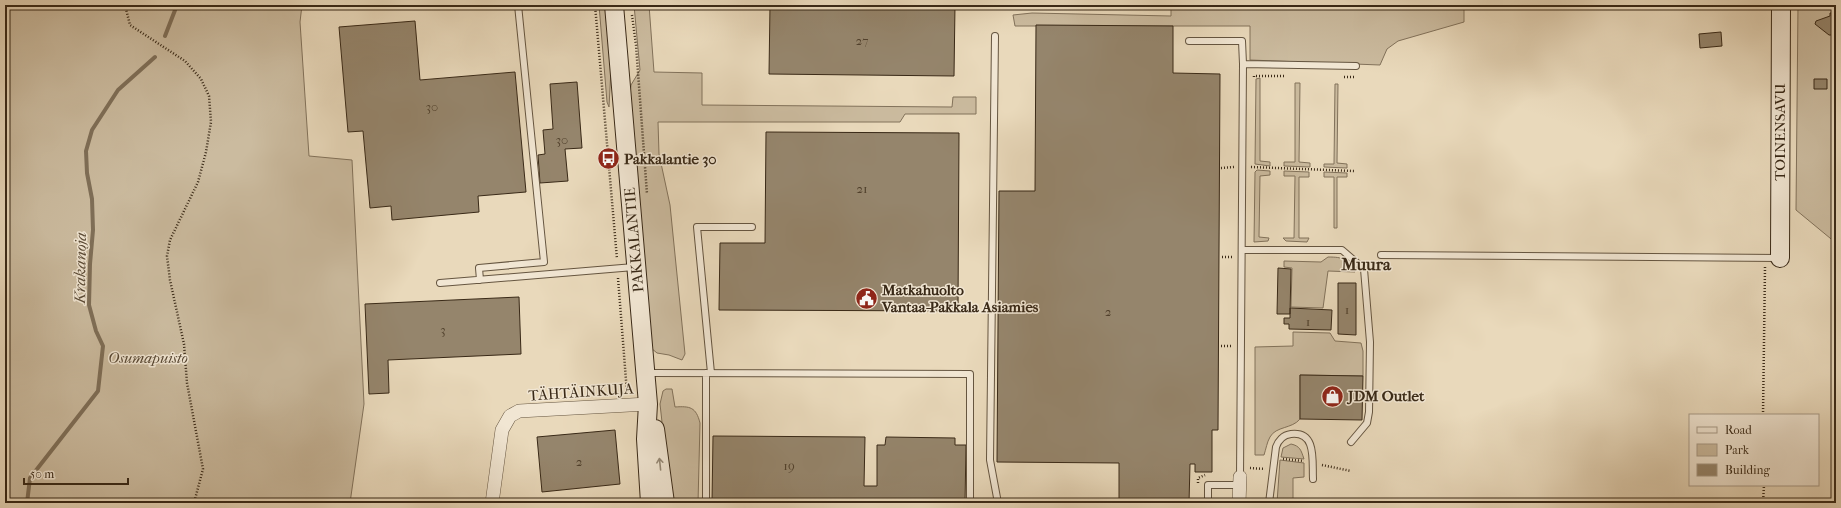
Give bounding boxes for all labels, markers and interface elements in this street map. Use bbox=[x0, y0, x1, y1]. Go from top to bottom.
house number: 27 bbox=[856, 33, 868, 48]
street label: TOINENSAVU bbox=[1771, 83, 1789, 181]
house number: 30 bbox=[426, 99, 438, 114]
house number: 30 bbox=[556, 132, 568, 147]
bus stop icon: Pakkalantie 30 bbox=[595, 146, 621, 172]
place label: Pakkalantie 30 bbox=[624, 150, 717, 168]
house number: 21 bbox=[856, 181, 868, 196]
street label: PAKKALANTIE bbox=[620, 187, 648, 293]
water label: Krakanoja bbox=[70, 232, 90, 305]
district label: Muura bbox=[1340, 254, 1392, 274]
place label: Matkahuolto Vantaa-Pakkala Asiamies bbox=[881, 281, 1039, 316]
public building icon: Matkahuolto Vantaa-Pakkala Asiamies bbox=[853, 286, 879, 312]
house number: 1 bbox=[1345, 302, 1349, 317]
house number: 2 bbox=[1105, 304, 1112, 319]
house number: 1 bbox=[1306, 314, 1310, 329]
house number: 3 bbox=[440, 322, 446, 337]
park label: Osumapuisto bbox=[108, 349, 188, 367]
street label: TÄHTÄINKUJA bbox=[528, 379, 634, 405]
shop icon: JDM Outlet bbox=[1319, 383, 1345, 409]
place label: JDM Outlet bbox=[1346, 387, 1425, 405]
legend bbox=[1689, 414, 1819, 486]
text: Road bbox=[1725, 423, 1752, 437]
text: Park bbox=[1725, 443, 1750, 457]
house number: 2 bbox=[576, 454, 583, 469]
one-way arrow bbox=[657, 458, 664, 471]
house number: 19 bbox=[783, 458, 795, 473]
scale bar bbox=[24, 460, 128, 486]
text: Building bbox=[1725, 463, 1770, 477]
text: 50 m bbox=[30, 467, 54, 481]

